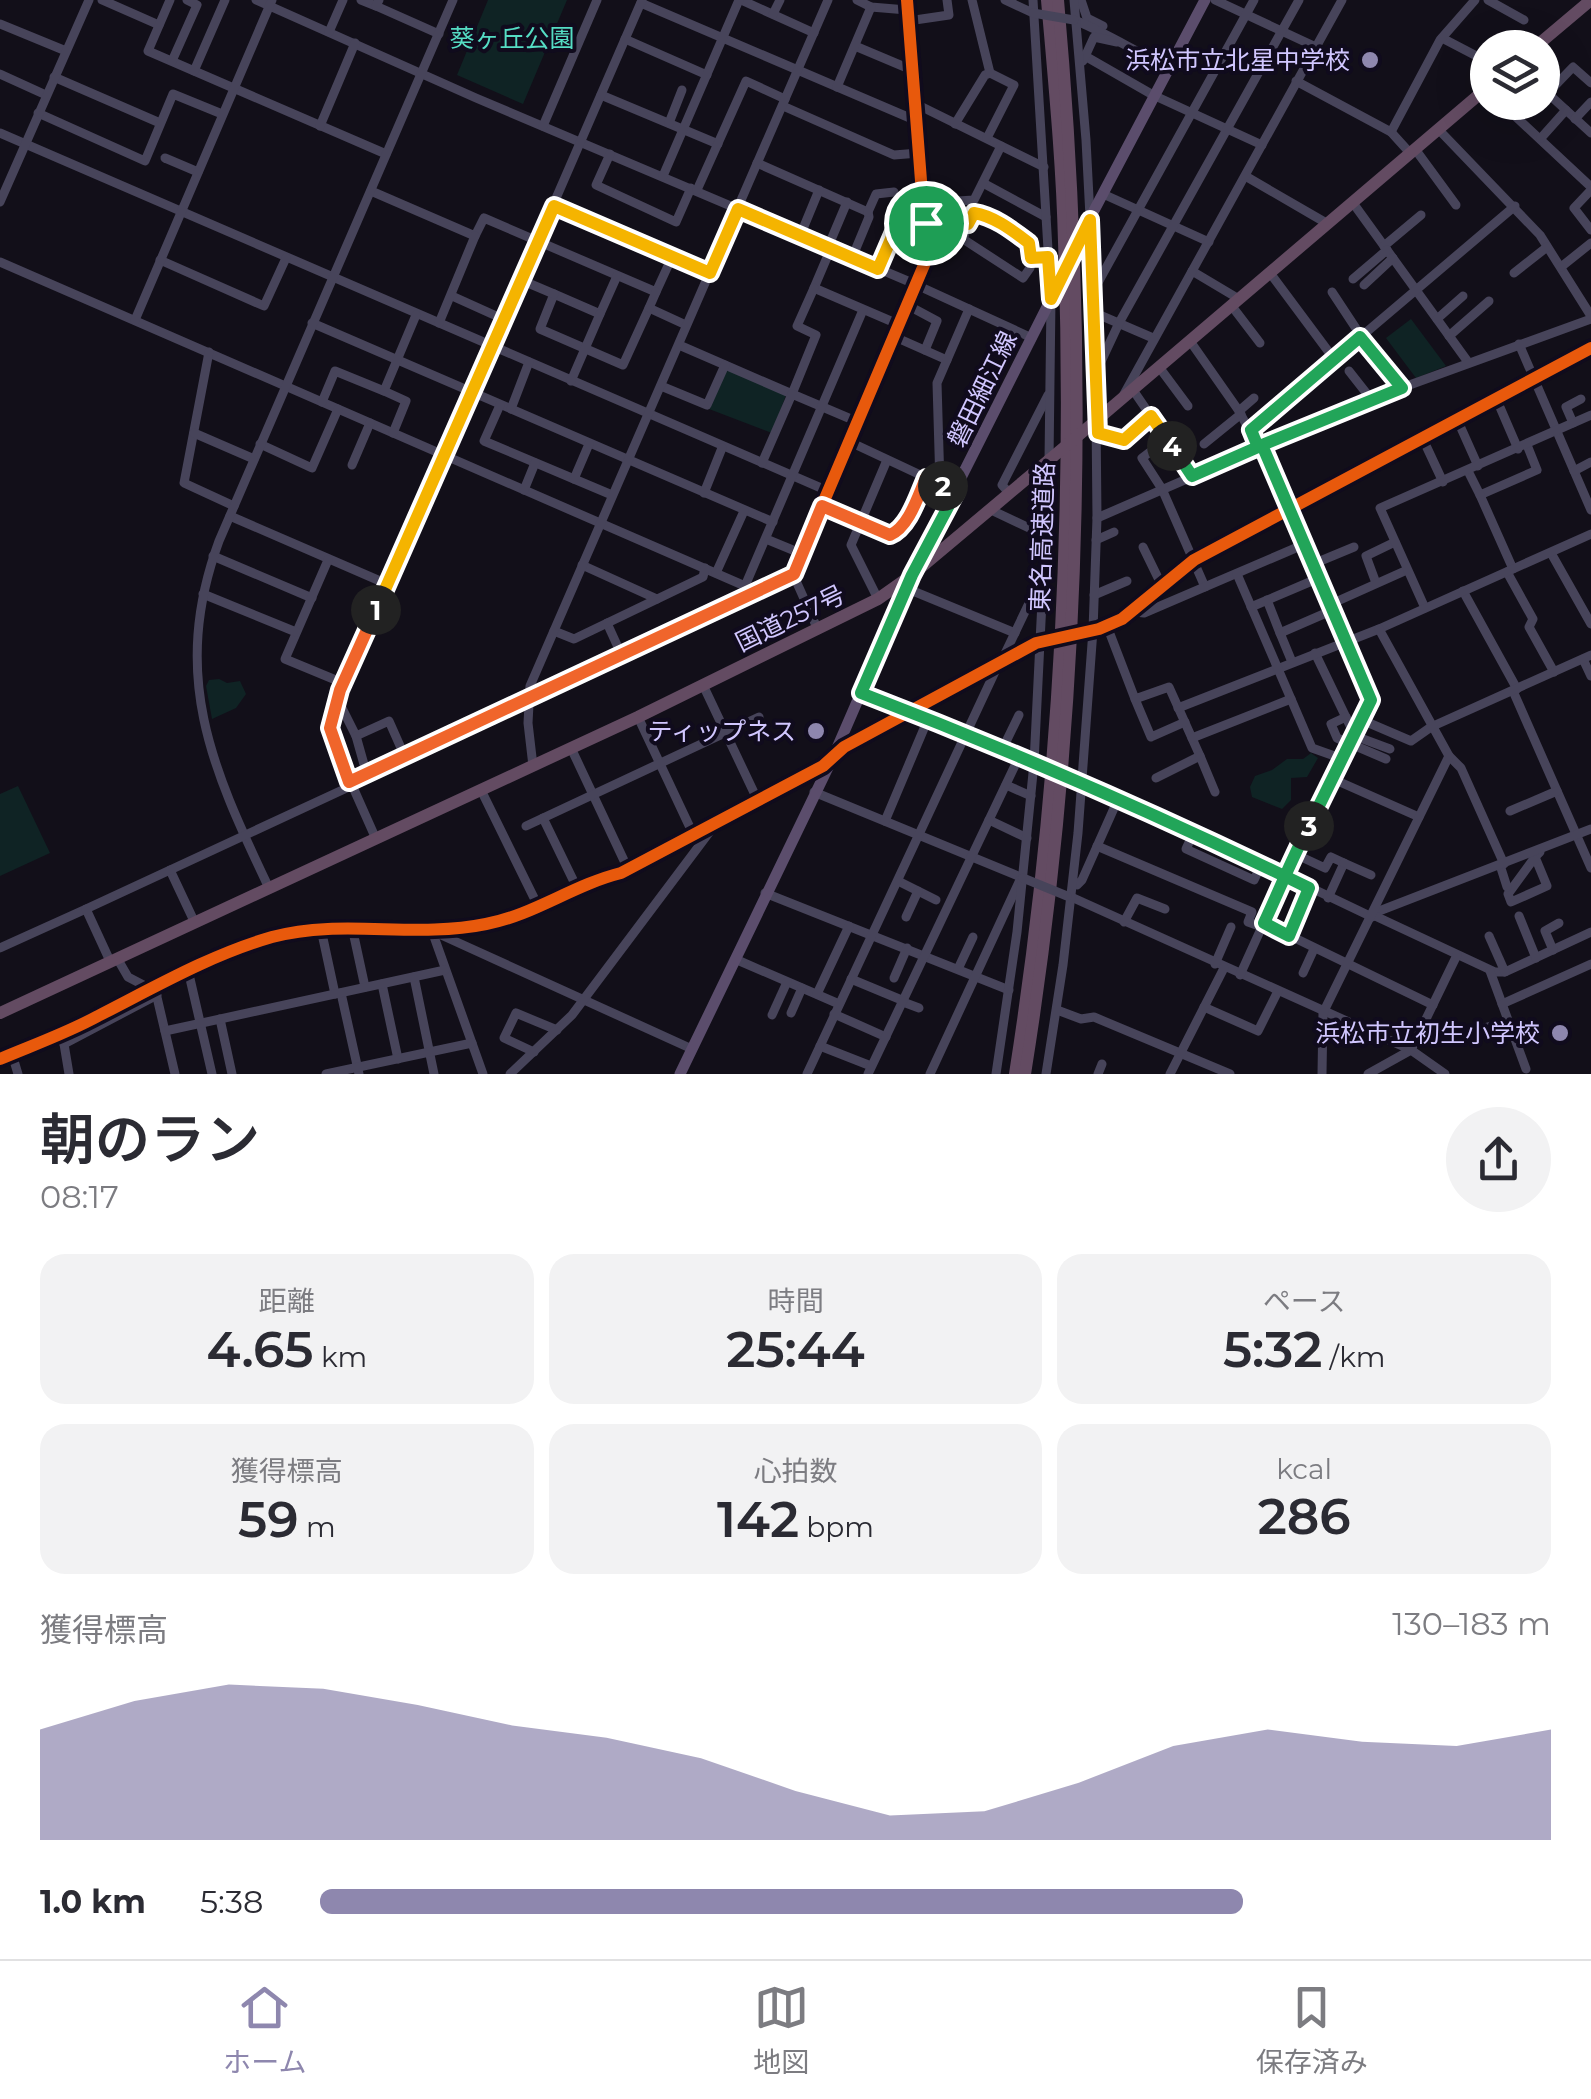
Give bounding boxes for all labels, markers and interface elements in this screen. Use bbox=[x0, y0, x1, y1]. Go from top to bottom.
park label: 葵ヶ丘公園 bbox=[449, 23, 575, 53]
map controls bbox=[1470, 30, 1560, 120]
button: layers bbox=[1470, 30, 1560, 120]
place label: 浜松市立北星中学校 bbox=[1125, 45, 1350, 75]
marker: 浜松市立北星中学校 bbox=[1359, 49, 1381, 71]
pin bbox=[884, 181, 969, 266]
icon: arrive bbox=[899, 196, 954, 251]
street label: 磐田細江線 bbox=[941, 326, 1023, 452]
pin: 4 bbox=[1147, 421, 1197, 471]
text: 4 bbox=[1162, 429, 1182, 463]
pin: 2 bbox=[918, 461, 968, 511]
street label: 東名高速道路 bbox=[1024, 462, 1060, 612]
text: 2 bbox=[935, 469, 951, 503]
street label: 国道257号 bbox=[731, 579, 849, 657]
pin: 1 bbox=[351, 585, 401, 635]
text: 1 bbox=[371, 593, 381, 627]
place label: ティップネス bbox=[647, 716, 796, 746]
marker: ティップネス bbox=[805, 720, 827, 742]
pin: 3 bbox=[1284, 801, 1334, 851]
text: 3 bbox=[1301, 809, 1317, 843]
place label: 浜松市立初生小学校 bbox=[1315, 1018, 1540, 1048]
marker: 浜松市立初生小学校 bbox=[1549, 1022, 1571, 1044]
text: 朝のラン bbox=[40, 1106, 260, 1173]
button: share bbox=[1446, 1107, 1551, 1212]
text: 08:17 bbox=[40, 1177, 119, 1216]
text: 距離 bbox=[259, 1284, 315, 1318]
text: 時間 bbox=[767, 1284, 824, 1318]
text: ペース bbox=[1263, 1284, 1345, 1318]
text: 4.65 bbox=[206, 1319, 314, 1380]
text: 25:44 bbox=[726, 1319, 865, 1380]
text: 5:32 bbox=[1223, 1319, 1322, 1380]
text: km bbox=[314, 1340, 367, 1374]
text: /km bbox=[1322, 1340, 1385, 1374]
text: kcal bbox=[1276, 1452, 1332, 1486]
text: 獲得標高 bbox=[231, 1454, 343, 1488]
text: 心拍数 bbox=[753, 1454, 838, 1488]
text: 286 bbox=[1258, 1486, 1351, 1547]
text: 59 bbox=[238, 1489, 299, 1550]
text: 142 bbox=[717, 1489, 799, 1550]
text: m bbox=[299, 1510, 336, 1544]
text: bpm bbox=[799, 1510, 874, 1544]
text: 130–183 m bbox=[1392, 1604, 1551, 1643]
text: 獲得標高 bbox=[40, 1610, 168, 1649]
text: 1.0 km bbox=[40, 1882, 146, 1921]
text: 5:38 bbox=[200, 1882, 263, 1921]
tab: ホーム bbox=[223, 1980, 306, 2080]
tab: 地図 bbox=[753, 1980, 809, 2080]
tab: 保存済み bbox=[1256, 1980, 1368, 2080]

